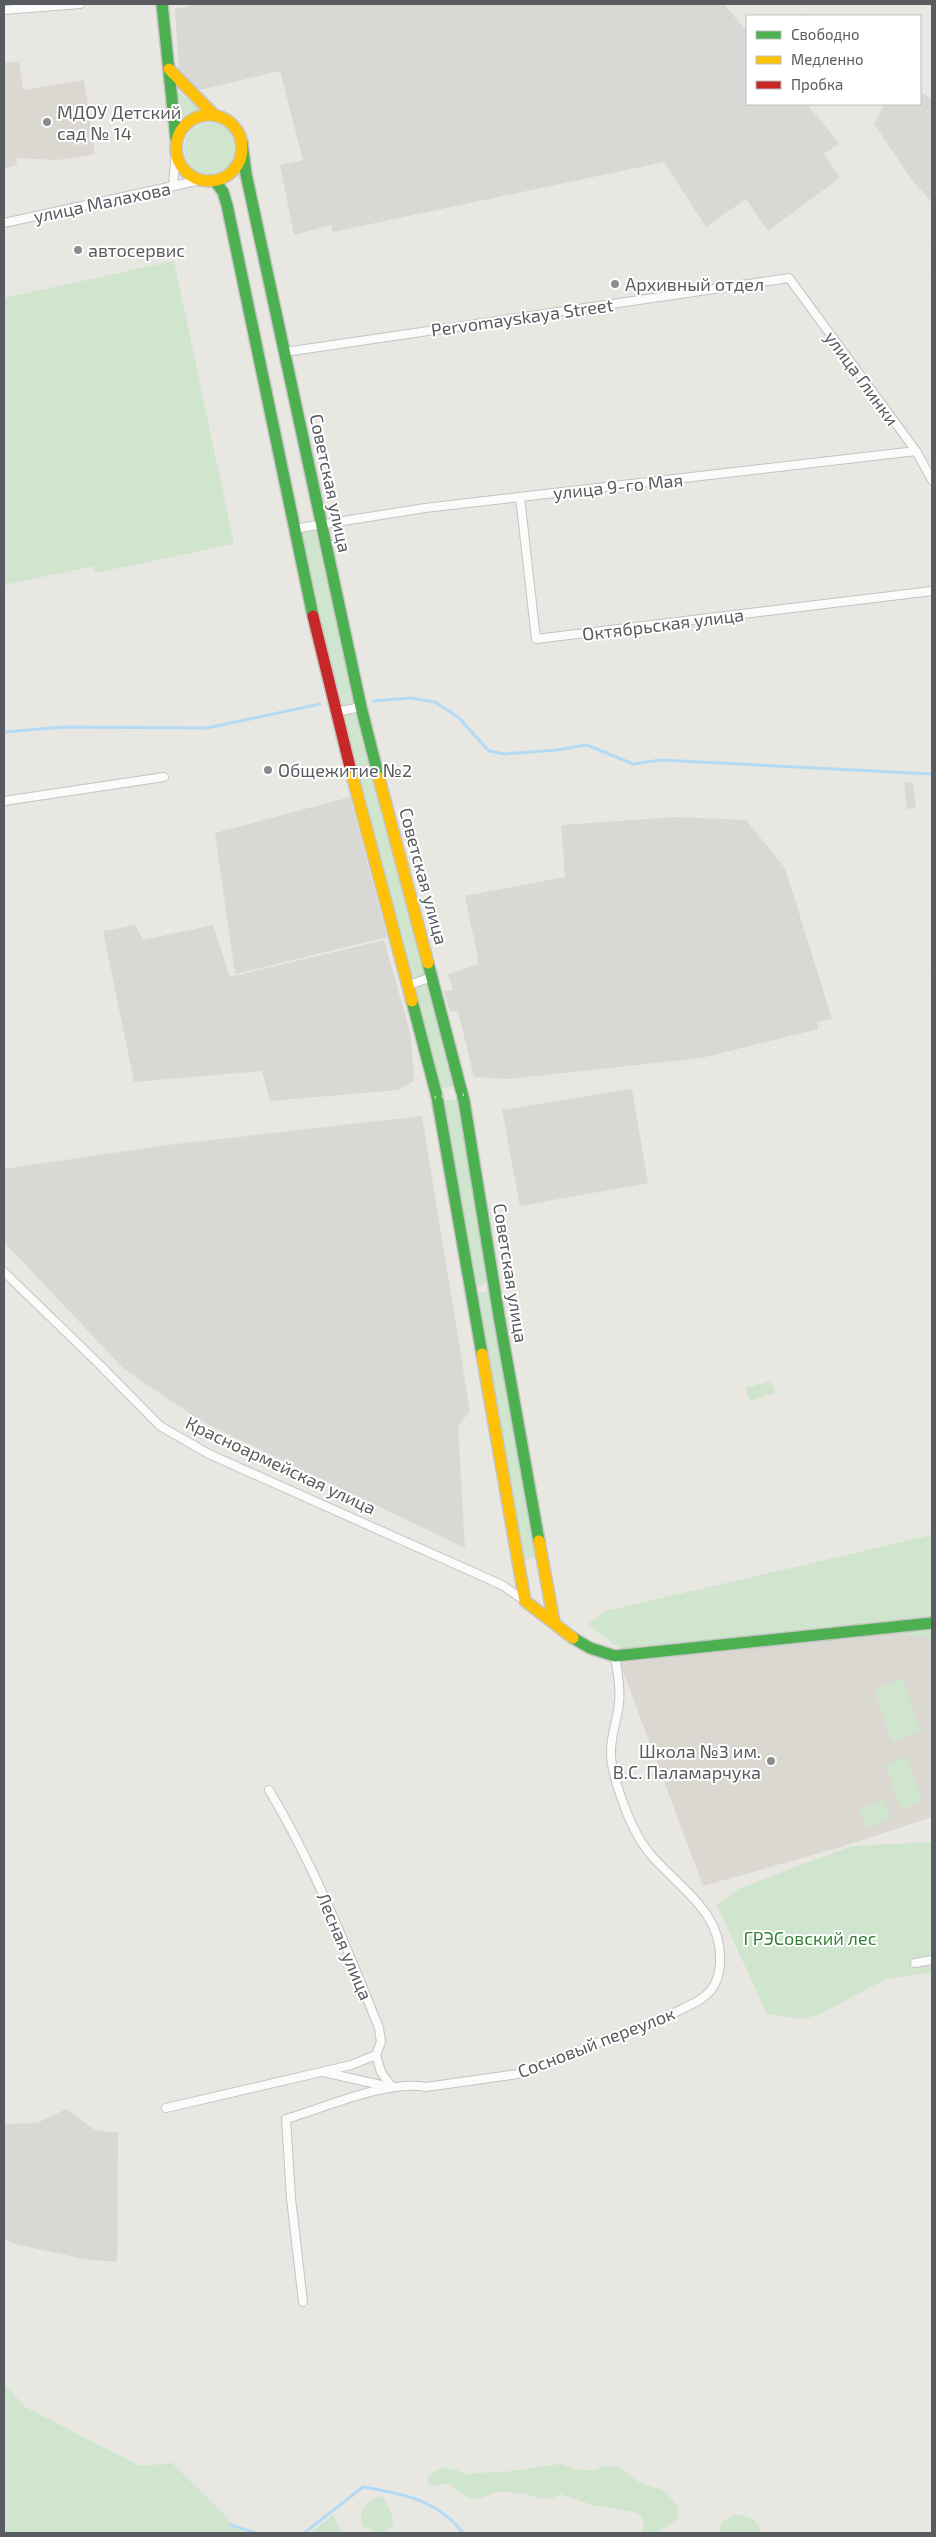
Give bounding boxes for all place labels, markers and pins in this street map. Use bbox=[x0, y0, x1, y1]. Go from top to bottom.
place label: МДОУ Детский сад № 14 bbox=[57, 101, 181, 144]
marker: МДОУ Детский сад № 14 bbox=[41, 116, 53, 128]
place label: автосервис bbox=[88, 239, 185, 261]
marker: автосервис bbox=[72, 244, 84, 256]
place label: Архивный отдел bbox=[625, 273, 764, 295]
marker: Архивный отдел bbox=[609, 278, 621, 290]
place label: Общежитие №2 bbox=[278, 759, 412, 781]
marker: Общежитие №2 bbox=[262, 764, 274, 776]
place label: Школа №3 им. В.С. Паламарчука bbox=[613, 1740, 761, 1783]
marker: Школа №3 им. В.С. Паламарчука bbox=[765, 1755, 777, 1767]

